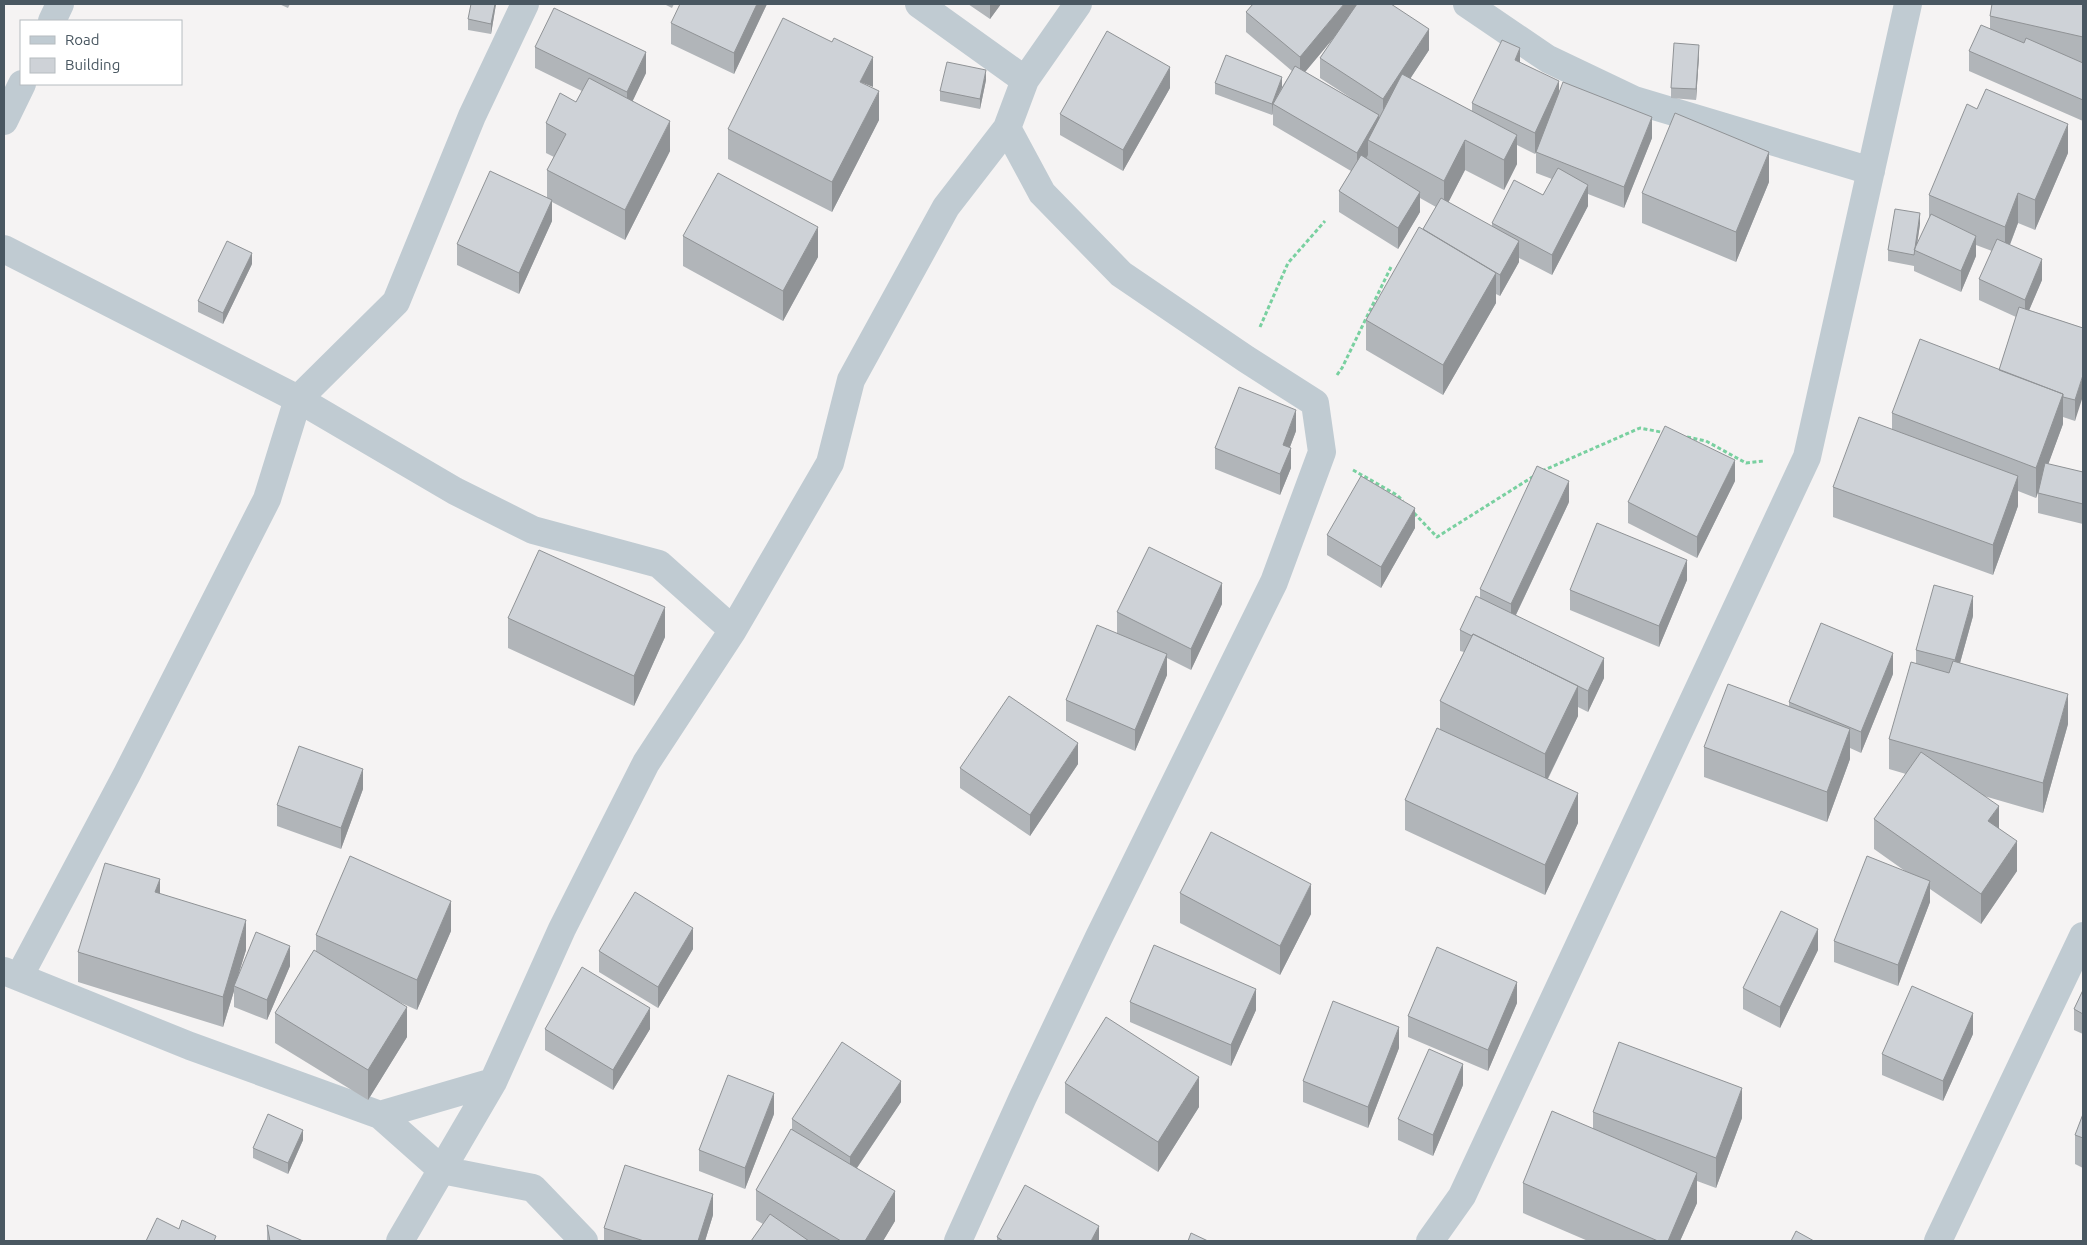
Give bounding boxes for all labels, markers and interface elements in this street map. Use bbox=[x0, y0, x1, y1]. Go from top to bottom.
legend bbox=[20, 20, 182, 85]
text: Road bbox=[65, 31, 100, 48]
text: Building bbox=[65, 56, 120, 73]

